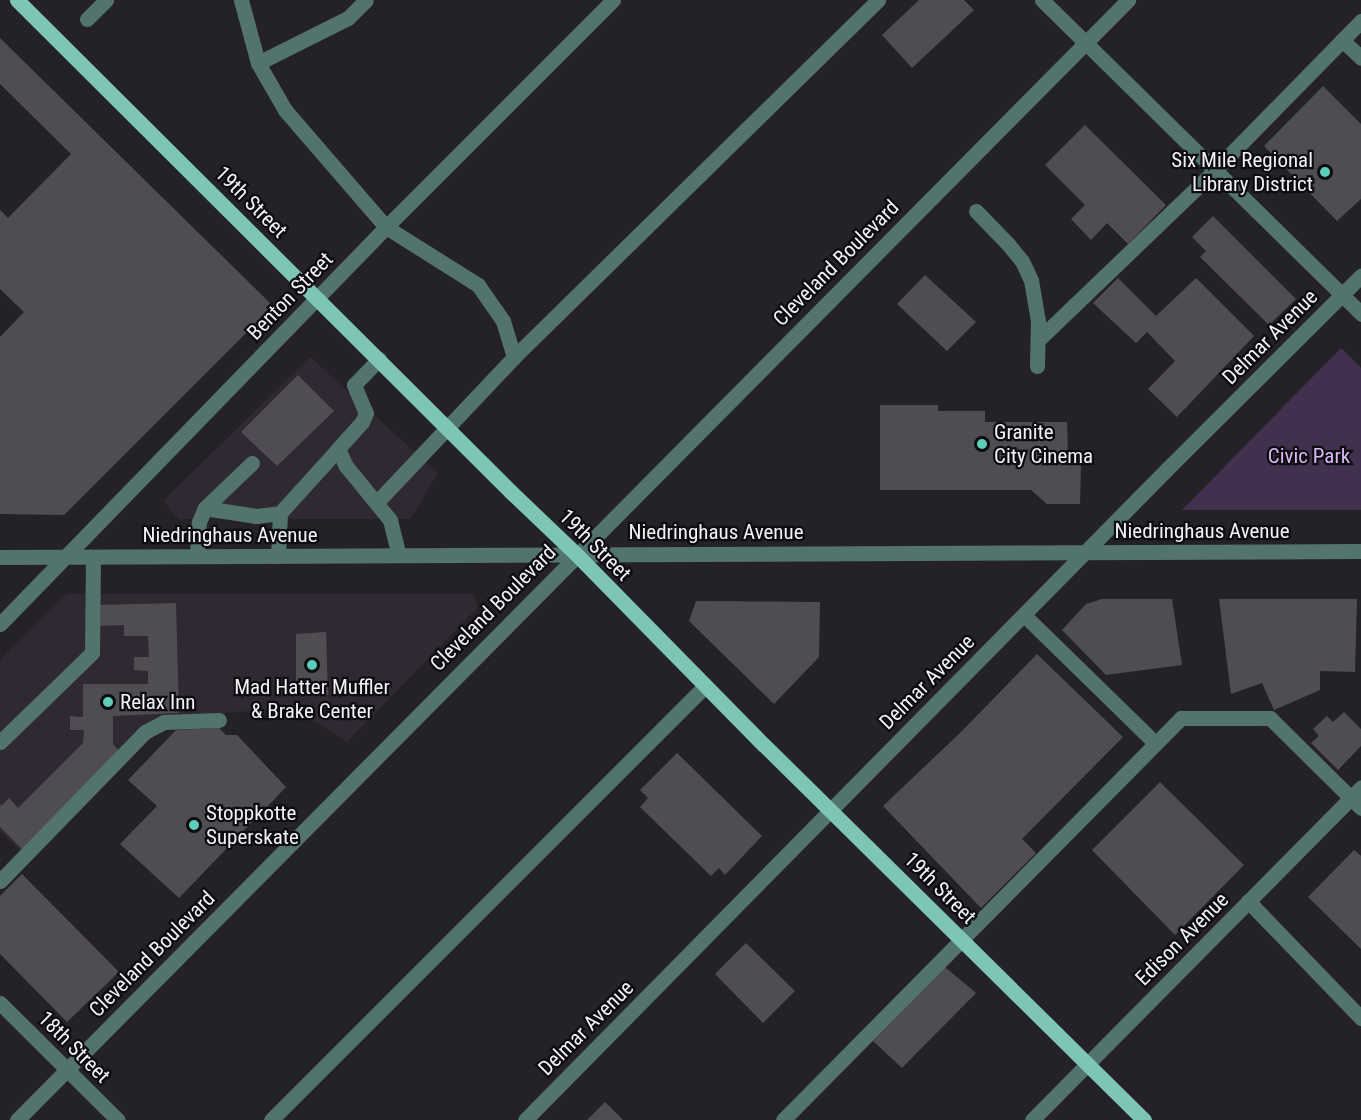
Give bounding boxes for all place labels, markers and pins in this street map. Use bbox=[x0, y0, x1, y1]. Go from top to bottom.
place label: Six Mile Regional Library District bbox=[1171, 147, 1313, 197]
marker: Six Mile Regional Library District bbox=[1318, 165, 1332, 179]
place label: Granite City Cinema bbox=[994, 419, 1093, 469]
marker: Granite City Cinema bbox=[975, 437, 989, 451]
marker: Mad Hatter Muffler & Brake Center bbox=[305, 658, 319, 672]
place label: Mad Hatter Muffler & Brake Center bbox=[234, 674, 390, 724]
place label: Relax Inn bbox=[120, 689, 195, 715]
marker: Relax Inn bbox=[101, 695, 115, 709]
place label: Stoppkotte Superskate bbox=[206, 800, 299, 850]
marker: Stoppkotte Superskate bbox=[187, 818, 201, 832]

